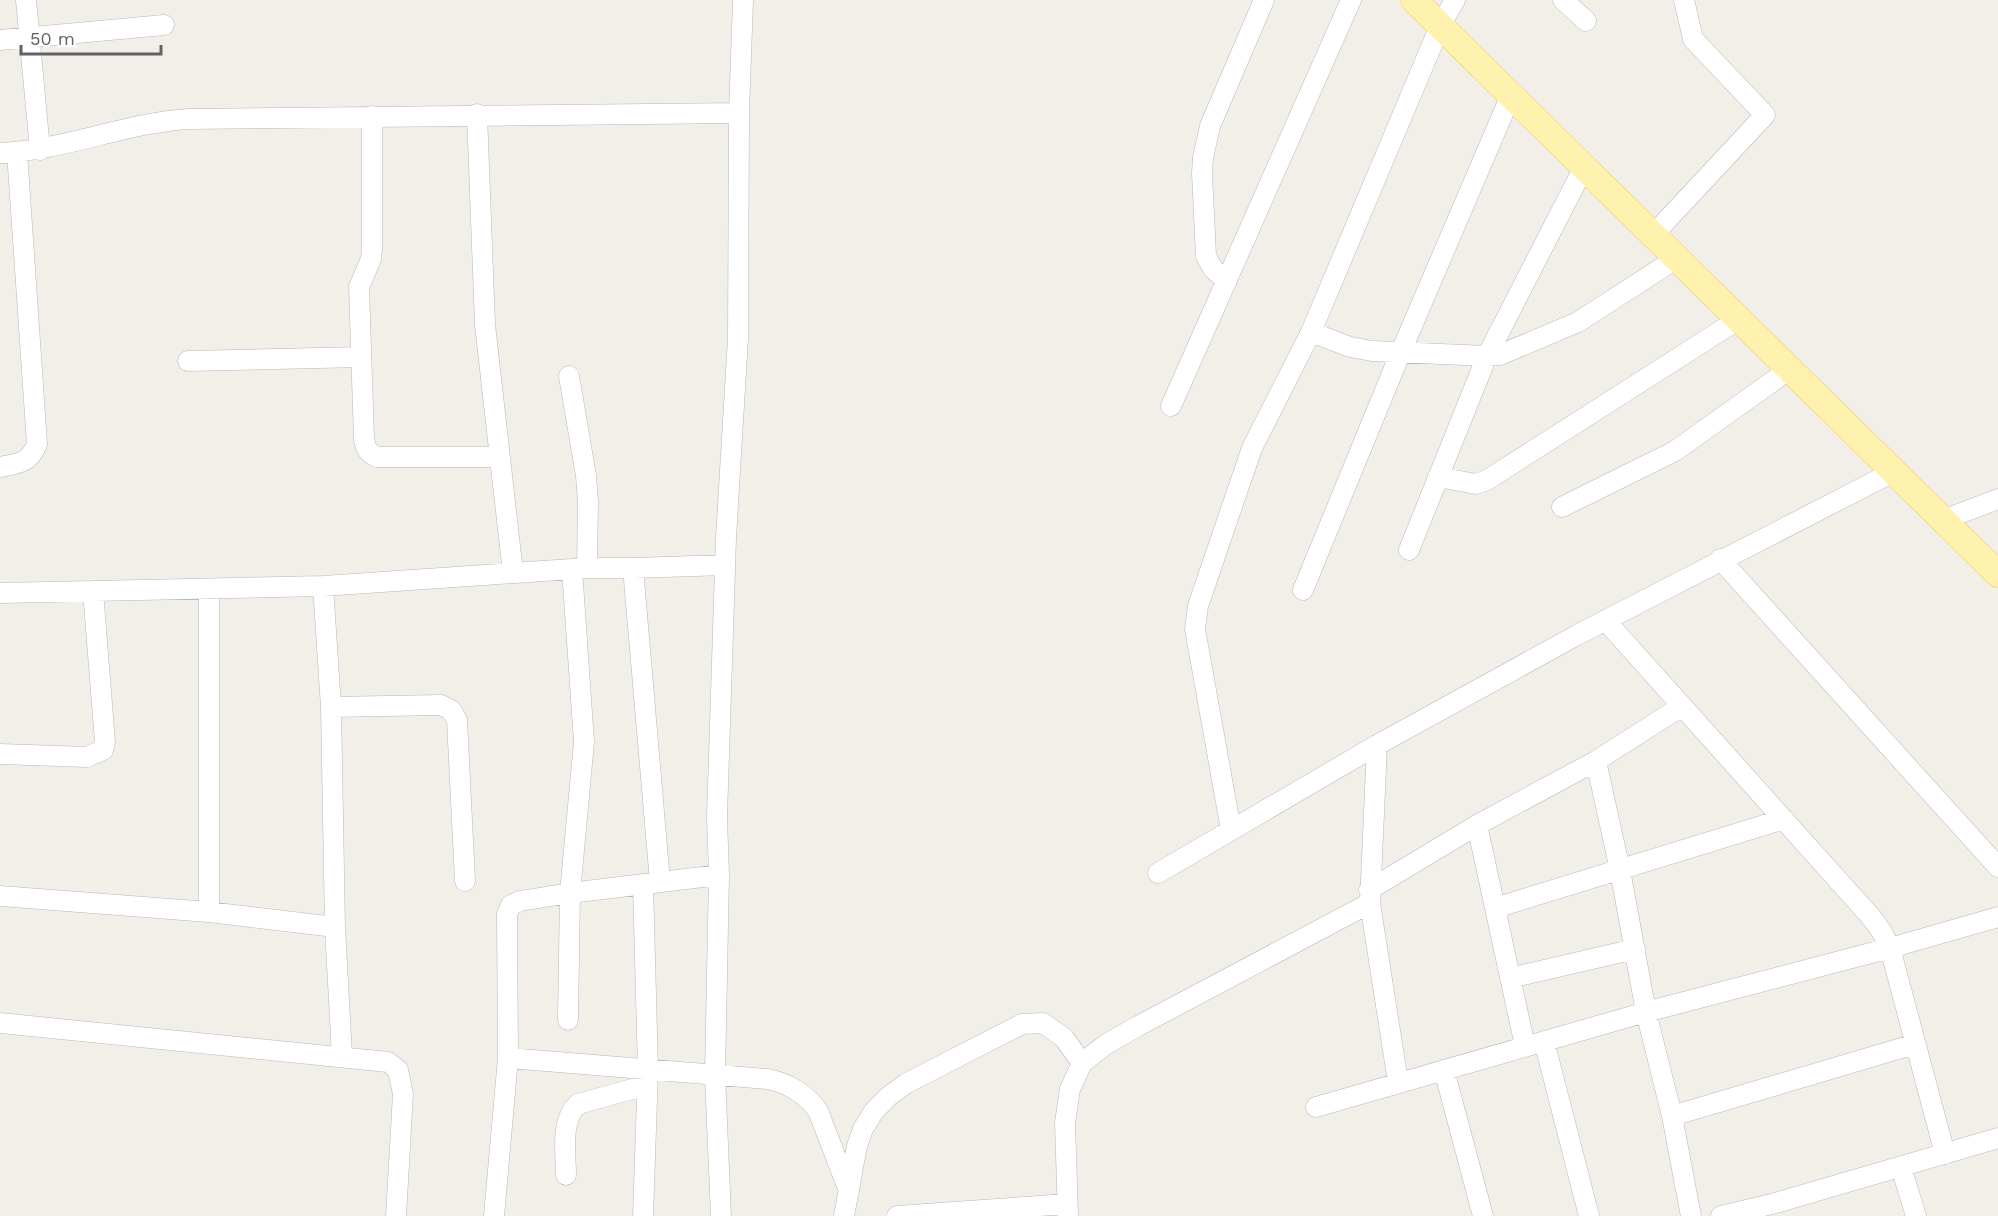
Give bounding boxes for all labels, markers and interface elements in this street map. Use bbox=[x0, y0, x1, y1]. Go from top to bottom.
scale bar bbox=[21, 18, 160, 56]
text: 50 m bbox=[30, 28, 75, 49]

